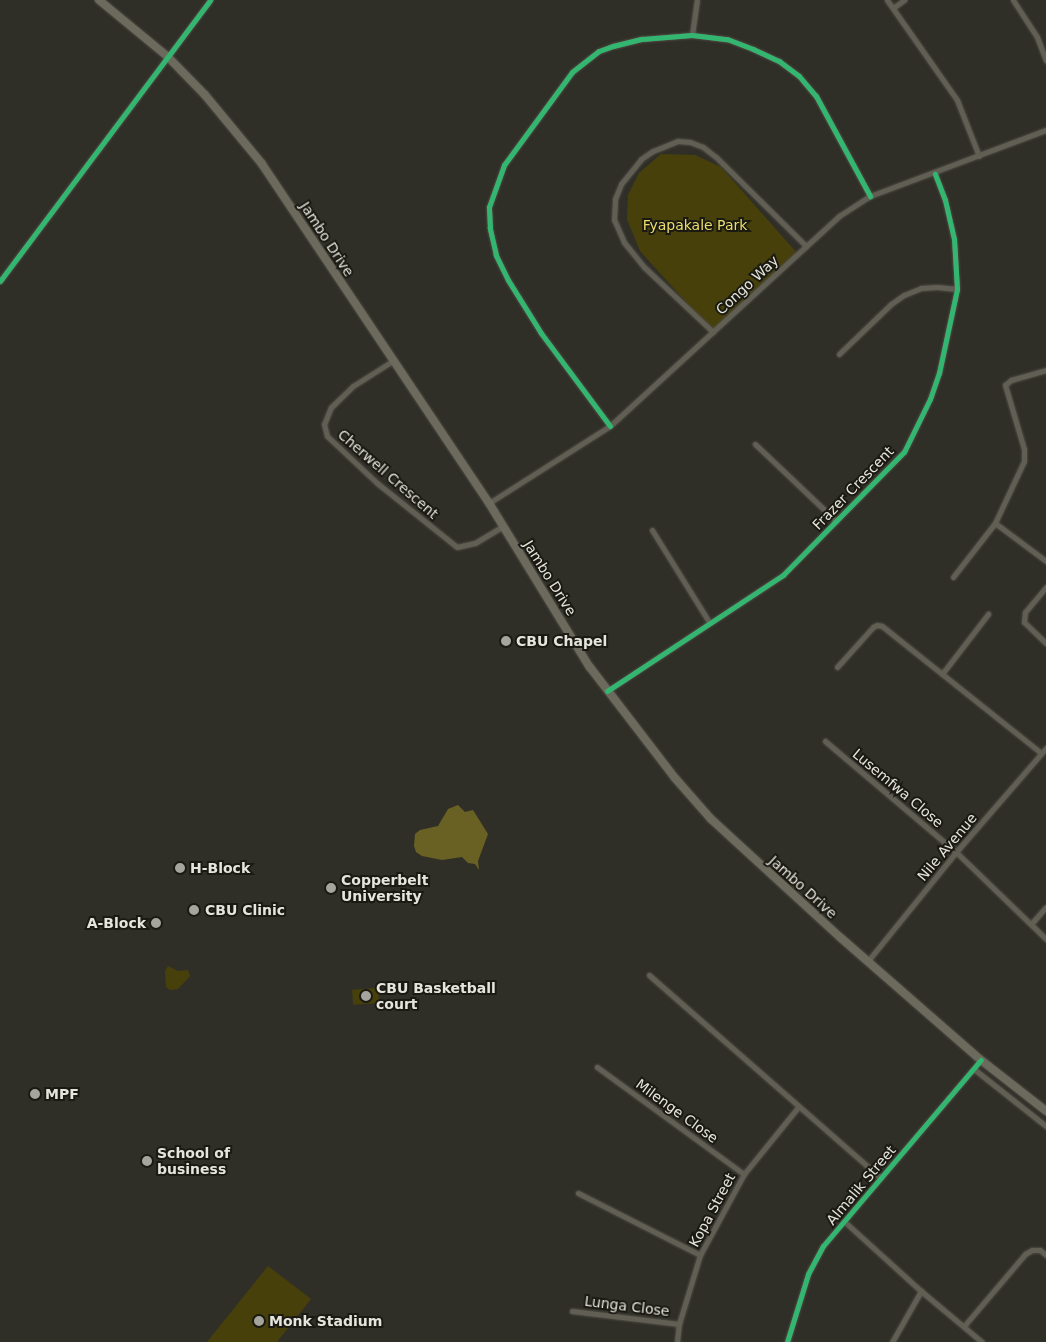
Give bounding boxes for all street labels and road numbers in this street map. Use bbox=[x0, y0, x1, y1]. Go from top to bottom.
street label: Jambo Drive bbox=[297, 199, 357, 279]
street label: Congo Way bbox=[712, 252, 782, 318]
street label: Cherwell Crescent bbox=[335, 426, 441, 522]
street label: Frazer Crescent bbox=[809, 443, 897, 533]
street label: Jambo Drive bbox=[520, 537, 580, 619]
street label: Lusemfwa Close bbox=[849, 745, 947, 831]
street label: Nile Avenue bbox=[914, 810, 980, 884]
street label: Jambo Drive bbox=[766, 852, 840, 922]
street label: Milenge Close bbox=[633, 1076, 721, 1146]
street label: Almalik Street bbox=[823, 1142, 899, 1228]
street label: Kopa Street bbox=[685, 1170, 739, 1250]
street label: Lunga Close bbox=[584, 1292, 670, 1320]

